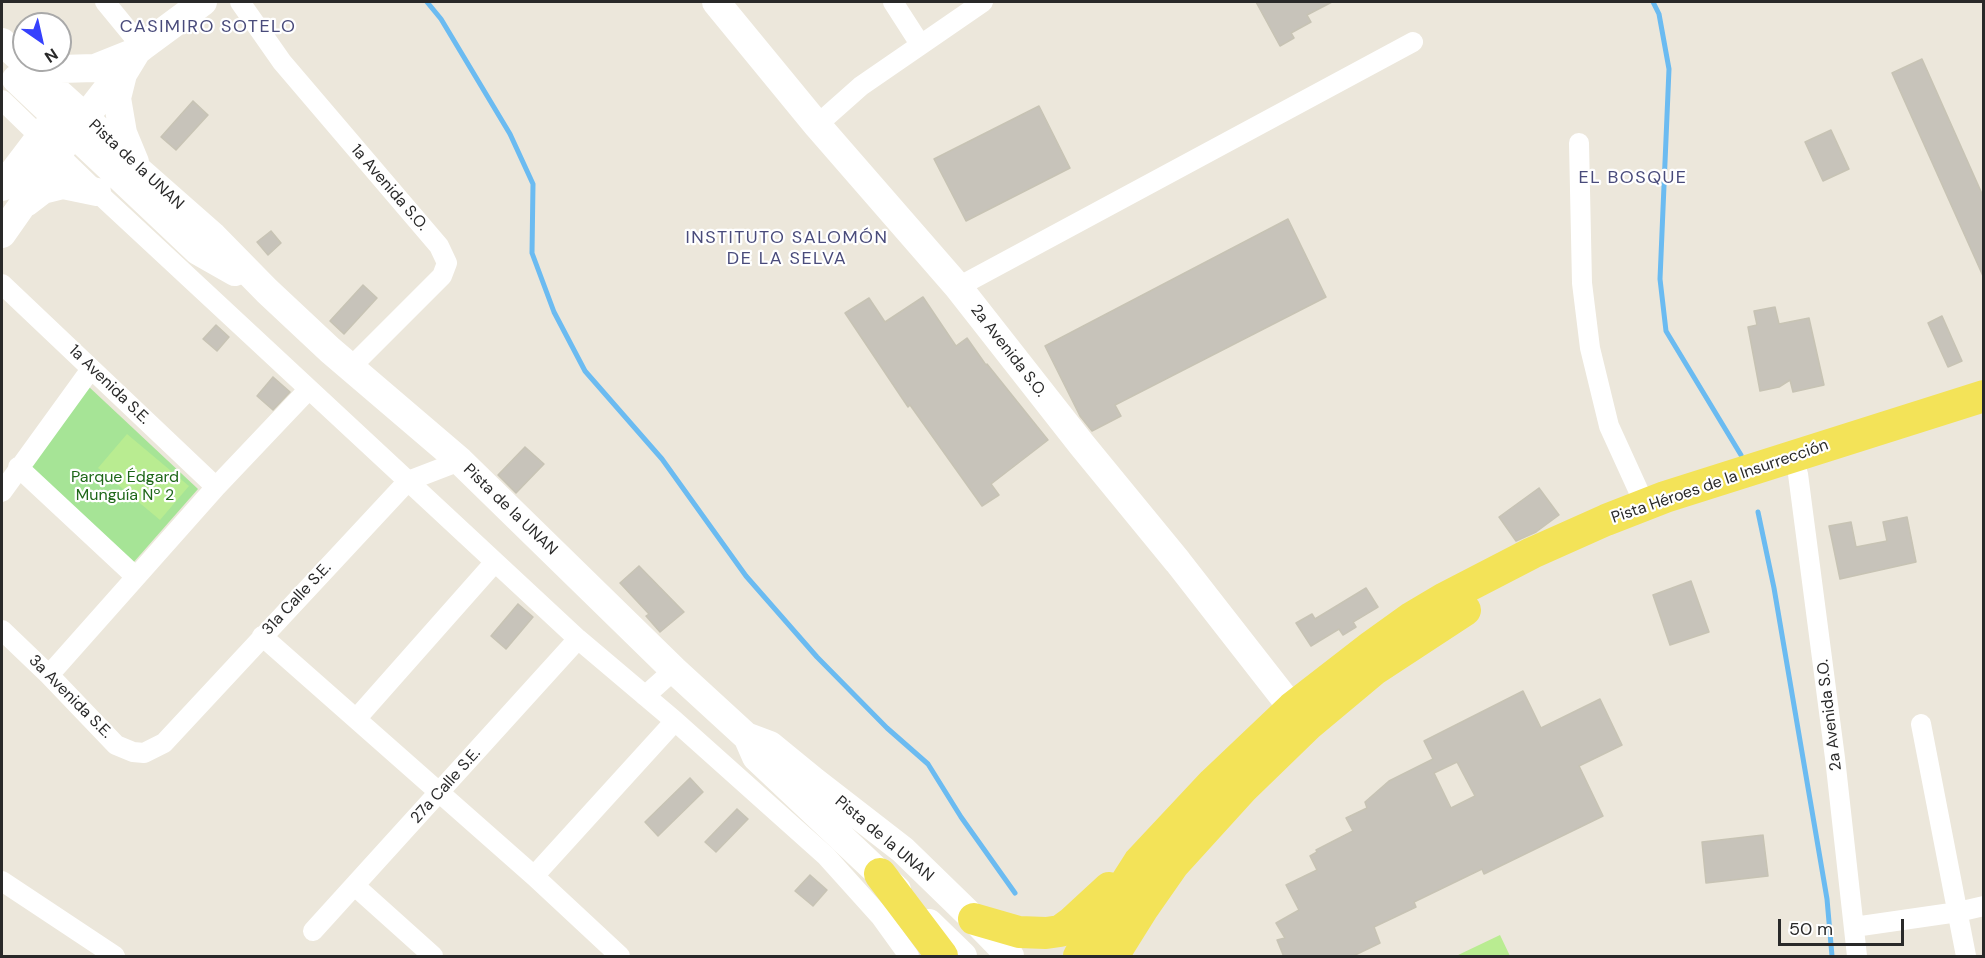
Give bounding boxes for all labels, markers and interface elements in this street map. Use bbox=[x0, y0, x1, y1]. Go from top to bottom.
north arrow bbox=[12, 12, 72, 72]
district label: CASIMIRO SOTELO bbox=[120, 16, 296, 38]
text: N bbox=[41, 44, 62, 68]
street label: Pista de la UNAN bbox=[84, 116, 188, 214]
street label: 1a Avenida S.O. bbox=[346, 141, 432, 235]
district label: EL BOSQUE bbox=[1578, 167, 1688, 189]
district label: INSTITUTO SALOMÓN DE LA SELVA bbox=[686, 227, 888, 270]
street label: 2a Avenida S.O. bbox=[966, 301, 1050, 401]
street label: 1a Avenida S.E. bbox=[64, 341, 154, 429]
street label: Pista Héroes de la Insurrección bbox=[1609, 436, 1831, 528]
street label: Pista de la UNAN bbox=[459, 460, 561, 560]
park label: Parque Édgard Munguía Nº 2 bbox=[71, 468, 179, 506]
street label: 31a Calle S.E. bbox=[258, 559, 336, 639]
street label: 3a Avenida S.E. bbox=[24, 651, 116, 743]
street label: 2a Avenida S.O. bbox=[1814, 658, 1846, 772]
street label: 27a Calle S.E. bbox=[407, 744, 485, 828]
street label: Pista de la UNAN bbox=[831, 792, 937, 886]
scale bar bbox=[1781, 907, 1907, 945]
text: 50 m bbox=[1789, 917, 1833, 941]

